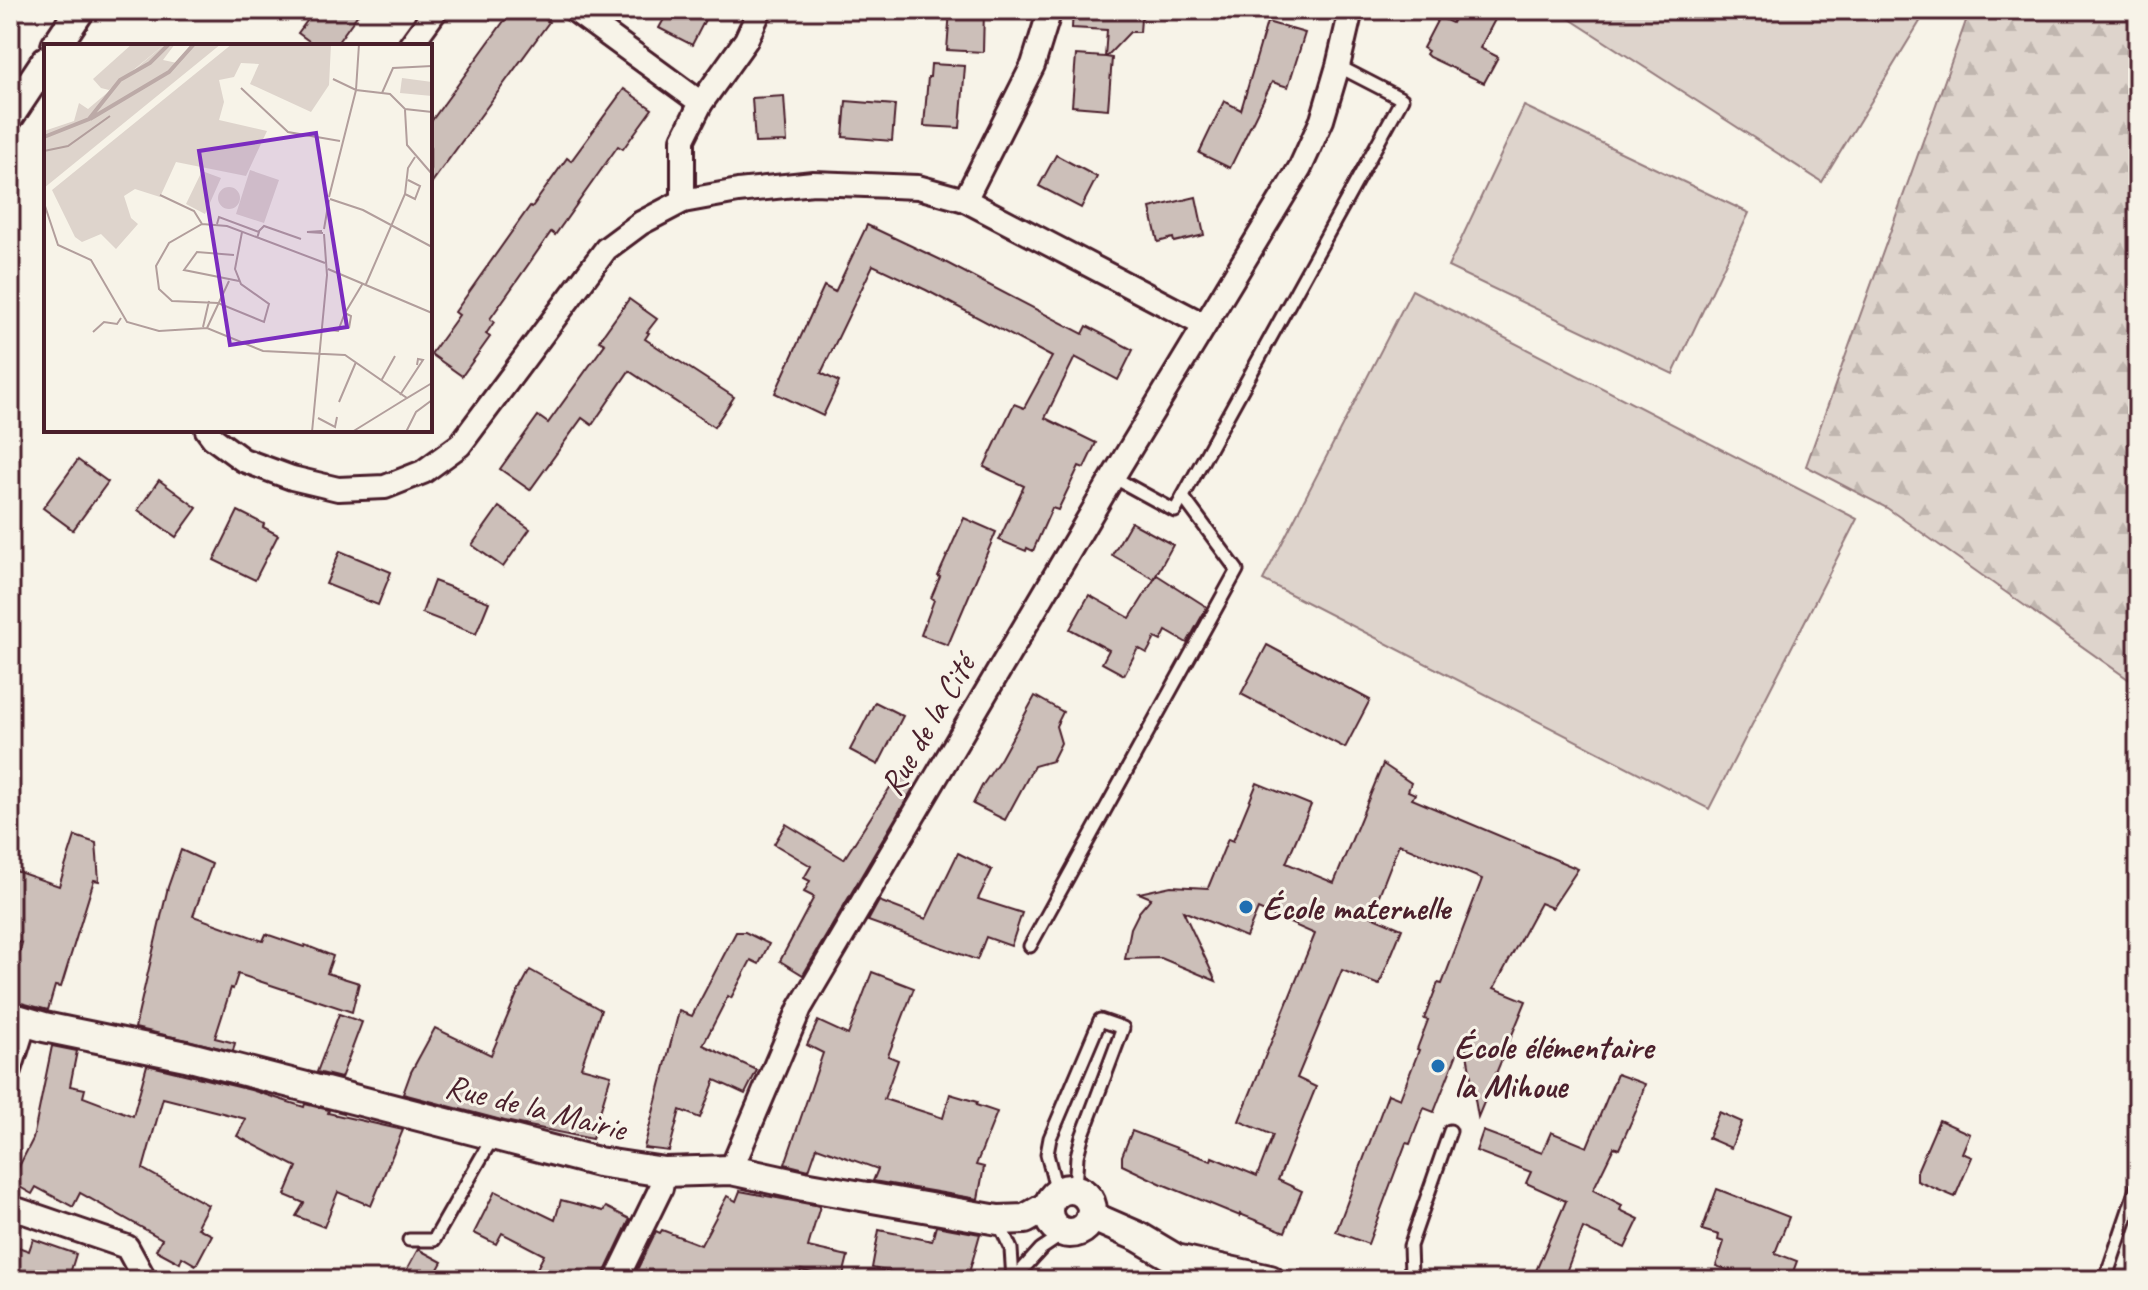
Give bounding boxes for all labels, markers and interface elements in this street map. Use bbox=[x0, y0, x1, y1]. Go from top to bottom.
inset map bbox=[44, 44, 432, 432]
street label: Rue de la Cité bbox=[870, 643, 987, 803]
place label: École maternelle bbox=[1262, 886, 1452, 929]
marker: École maternelle bbox=[1237, 898, 1255, 916]
place label: École élémentaire la Mihoue bbox=[1454, 1025, 1657, 1107]
marker: École élémentaire la Mihoue bbox=[1429, 1057, 1447, 1075]
street label: Rue de la Mairie bbox=[441, 1064, 633, 1151]

